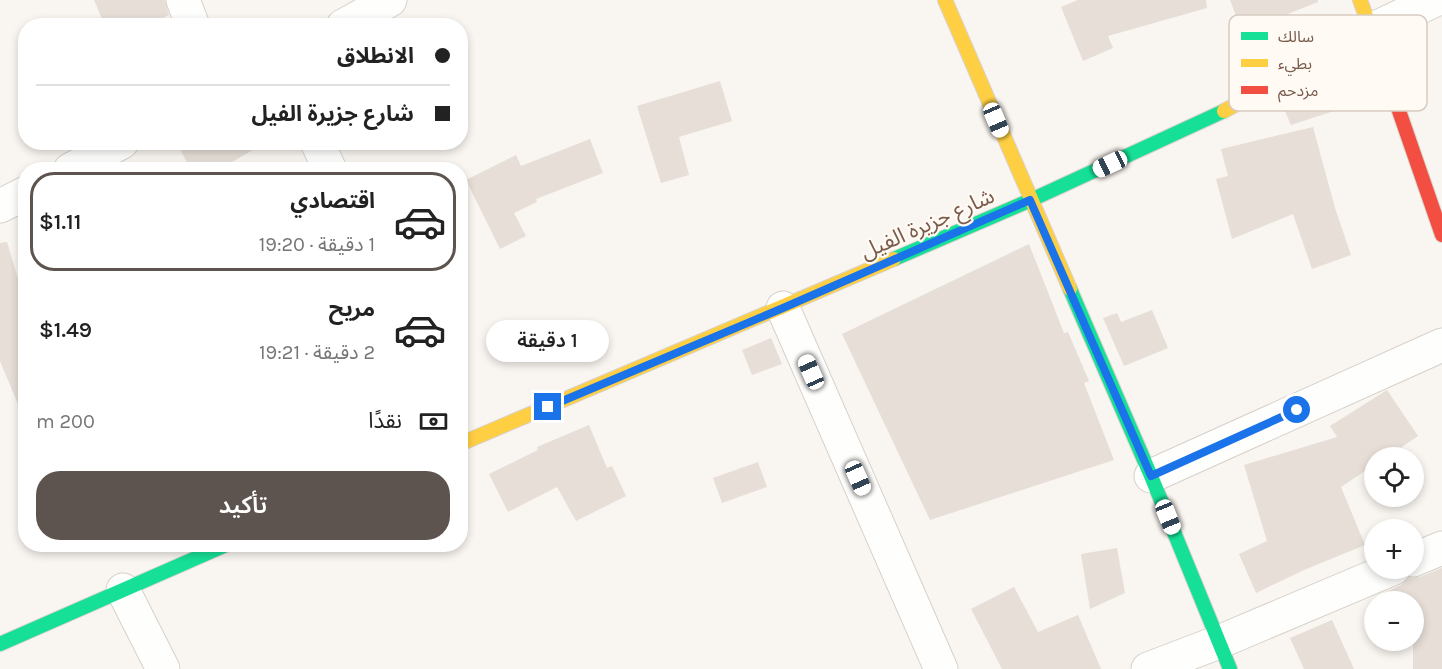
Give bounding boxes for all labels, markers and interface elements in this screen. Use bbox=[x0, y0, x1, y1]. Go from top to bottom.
legend bbox=[1229, 15, 1427, 111]
text: سالك bbox=[1278, 27, 1314, 46]
text: الانطلاق bbox=[337, 43, 414, 69]
text: بطيء bbox=[1278, 54, 1312, 76]
text: مزدحم bbox=[1278, 81, 1318, 103]
car bbox=[981, 100, 1011, 140]
text: شارع جزيرة الفيل bbox=[251, 101, 414, 127]
car bbox=[1090, 148, 1130, 180]
street label: شارع جزيرة الفيل bbox=[856, 183, 1000, 268]
text: اقتصادي bbox=[290, 188, 375, 214]
icon: car bbox=[393, 195, 447, 249]
text: $1.11 bbox=[39, 209, 81, 235]
text: 1 دقيقة · 19:20 bbox=[259, 233, 375, 256]
text: مريح bbox=[329, 296, 375, 322]
icon: car bbox=[393, 303, 447, 357]
text: $1.49 bbox=[39, 317, 92, 343]
callout: 1 دقيقة bbox=[486, 320, 610, 362]
text: 1 دقيقة bbox=[517, 329, 578, 352]
text: 2 دقيقة · 19:21 bbox=[259, 341, 375, 364]
car bbox=[795, 352, 827, 392]
route end bbox=[534, 393, 561, 420]
route start bbox=[1283, 396, 1310, 423]
icon: cash bbox=[417, 405, 450, 438]
text: نقدًا bbox=[368, 408, 402, 434]
text: 200 m bbox=[36, 410, 95, 433]
map controls bbox=[1364, 447, 1424, 651]
button: locate bbox=[1364, 447, 1424, 507]
car bbox=[842, 458, 874, 498]
button: تأكيد bbox=[36, 471, 450, 540]
car bbox=[1153, 497, 1183, 537]
button: + bbox=[1364, 519, 1424, 579]
button: − bbox=[1364, 591, 1424, 651]

